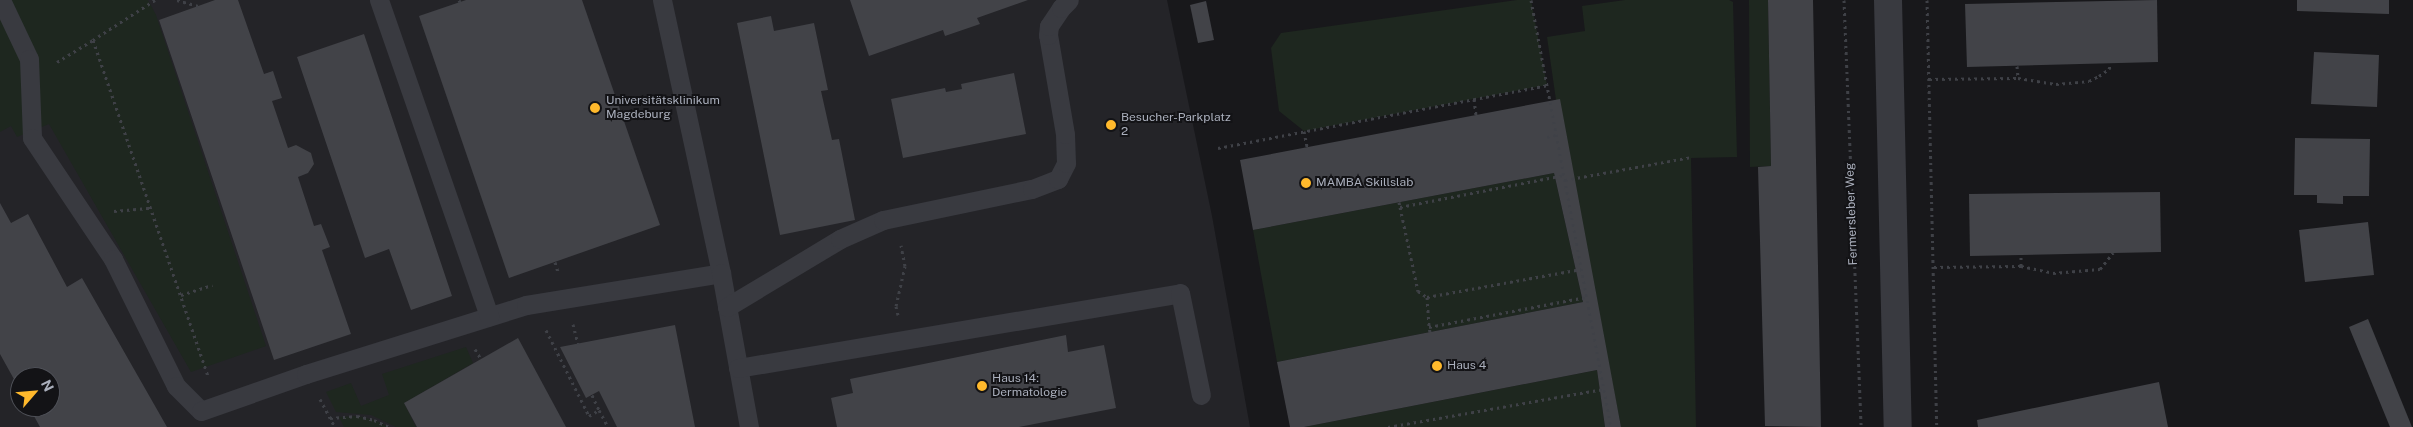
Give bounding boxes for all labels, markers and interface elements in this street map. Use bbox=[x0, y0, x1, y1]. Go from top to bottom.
place label: Universitätsklinikum Magdeburg bbox=[606, 94, 720, 122]
marker: Universitätsklinikum Magdeburg bbox=[588, 101, 602, 115]
place label: Besucher-Parkplatz 2 bbox=[1121, 111, 1231, 139]
marker: Besucher-Parkplatz 2 bbox=[1105, 119, 1117, 131]
street label: Fermersleber Weg bbox=[1843, 162, 1861, 266]
place label: MAMBA Skillslab bbox=[1316, 176, 1413, 190]
marker: MAMBA Skillslab bbox=[1300, 177, 1312, 189]
place label: Haus 4 bbox=[1447, 359, 1486, 373]
marker: Haus 4 bbox=[1431, 360, 1443, 372]
north arrow bbox=[10, 367, 60, 417]
place label: Haus 14: Dermatologie bbox=[992, 372, 1067, 400]
text: N bbox=[38, 377, 57, 394]
marker: Haus 14: Dermatologie bbox=[976, 380, 988, 392]

